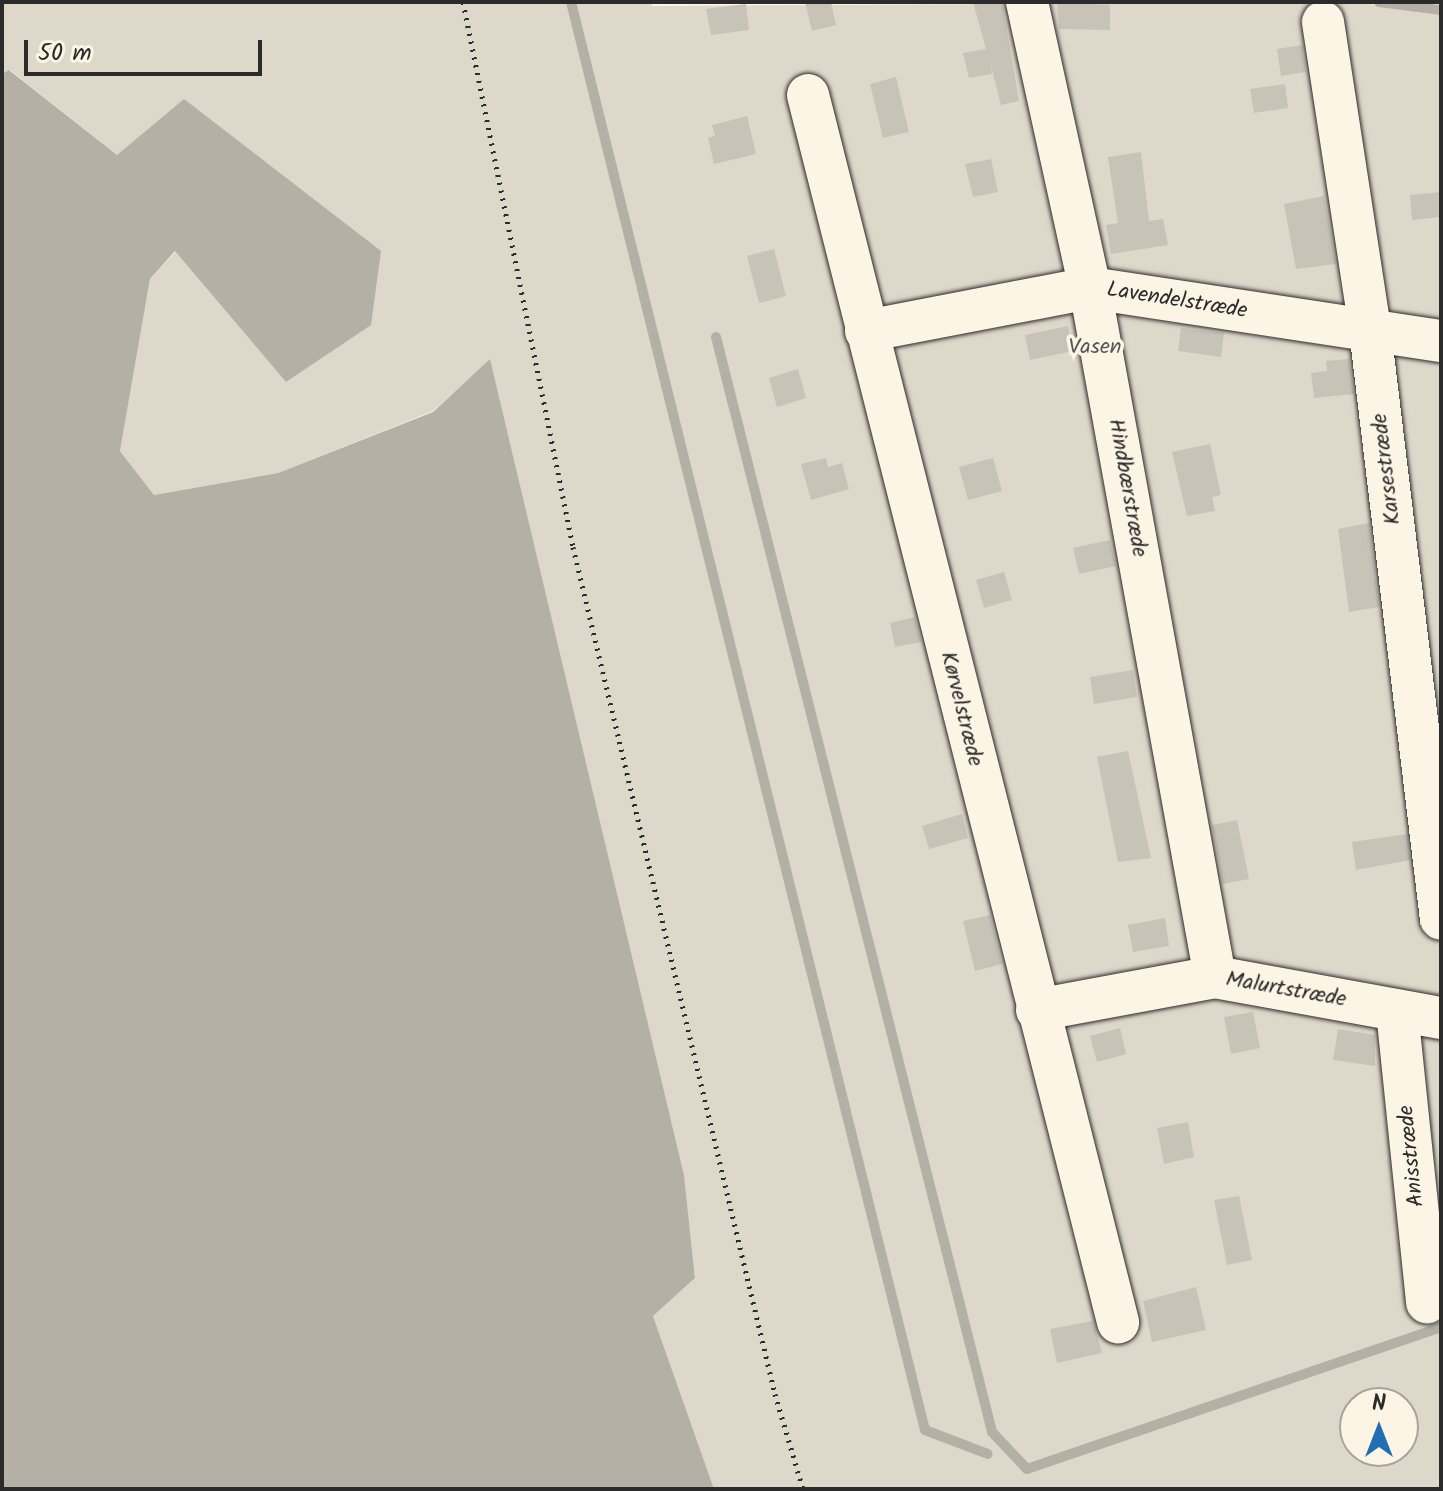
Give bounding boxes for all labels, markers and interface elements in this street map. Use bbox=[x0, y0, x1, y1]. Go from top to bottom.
scale bar bbox=[28, 24, 266, 74]
text: 50 m bbox=[38, 34, 92, 73]
street label: Lavendelstræde bbox=[1105, 277, 1249, 325]
park label: Vasen bbox=[1068, 335, 1122, 361]
street label: Karsestræde bbox=[1367, 412, 1407, 526]
street label: Hindbærstræde bbox=[1102, 417, 1152, 559]
street label: Kørvelstræde bbox=[934, 649, 988, 769]
street label: Malurtstræde bbox=[1224, 966, 1348, 1014]
street label: Anisstræde bbox=[1394, 1104, 1430, 1208]
north arrow bbox=[1339, 1387, 1419, 1467]
text: N bbox=[1372, 1387, 1386, 1422]

